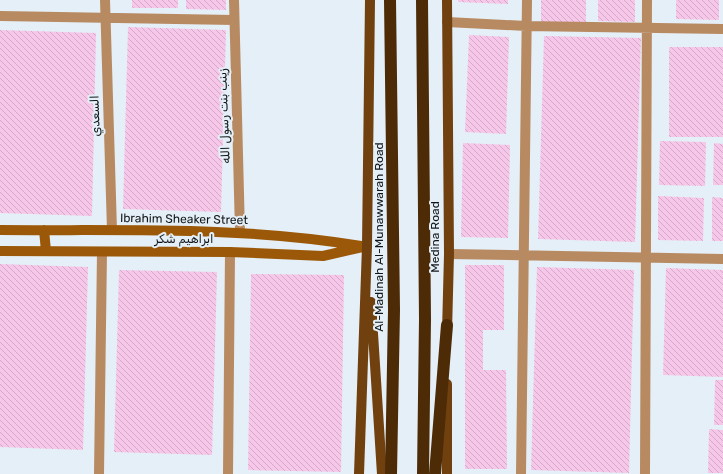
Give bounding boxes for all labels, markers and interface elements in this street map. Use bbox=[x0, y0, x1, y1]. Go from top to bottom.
street label: زينب بنت رسول الله bbox=[215, 68, 234, 164]
street label: السعدي bbox=[87, 95, 104, 137]
street label: Al-Madinah Al-Munawwarah Road bbox=[372, 142, 386, 332]
street label: Medina Road bbox=[428, 201, 442, 273]
street label: Ibrahim Sheaker Street bbox=[120, 211, 248, 227]
street label: ابراهيم شكر bbox=[153, 232, 214, 247]

